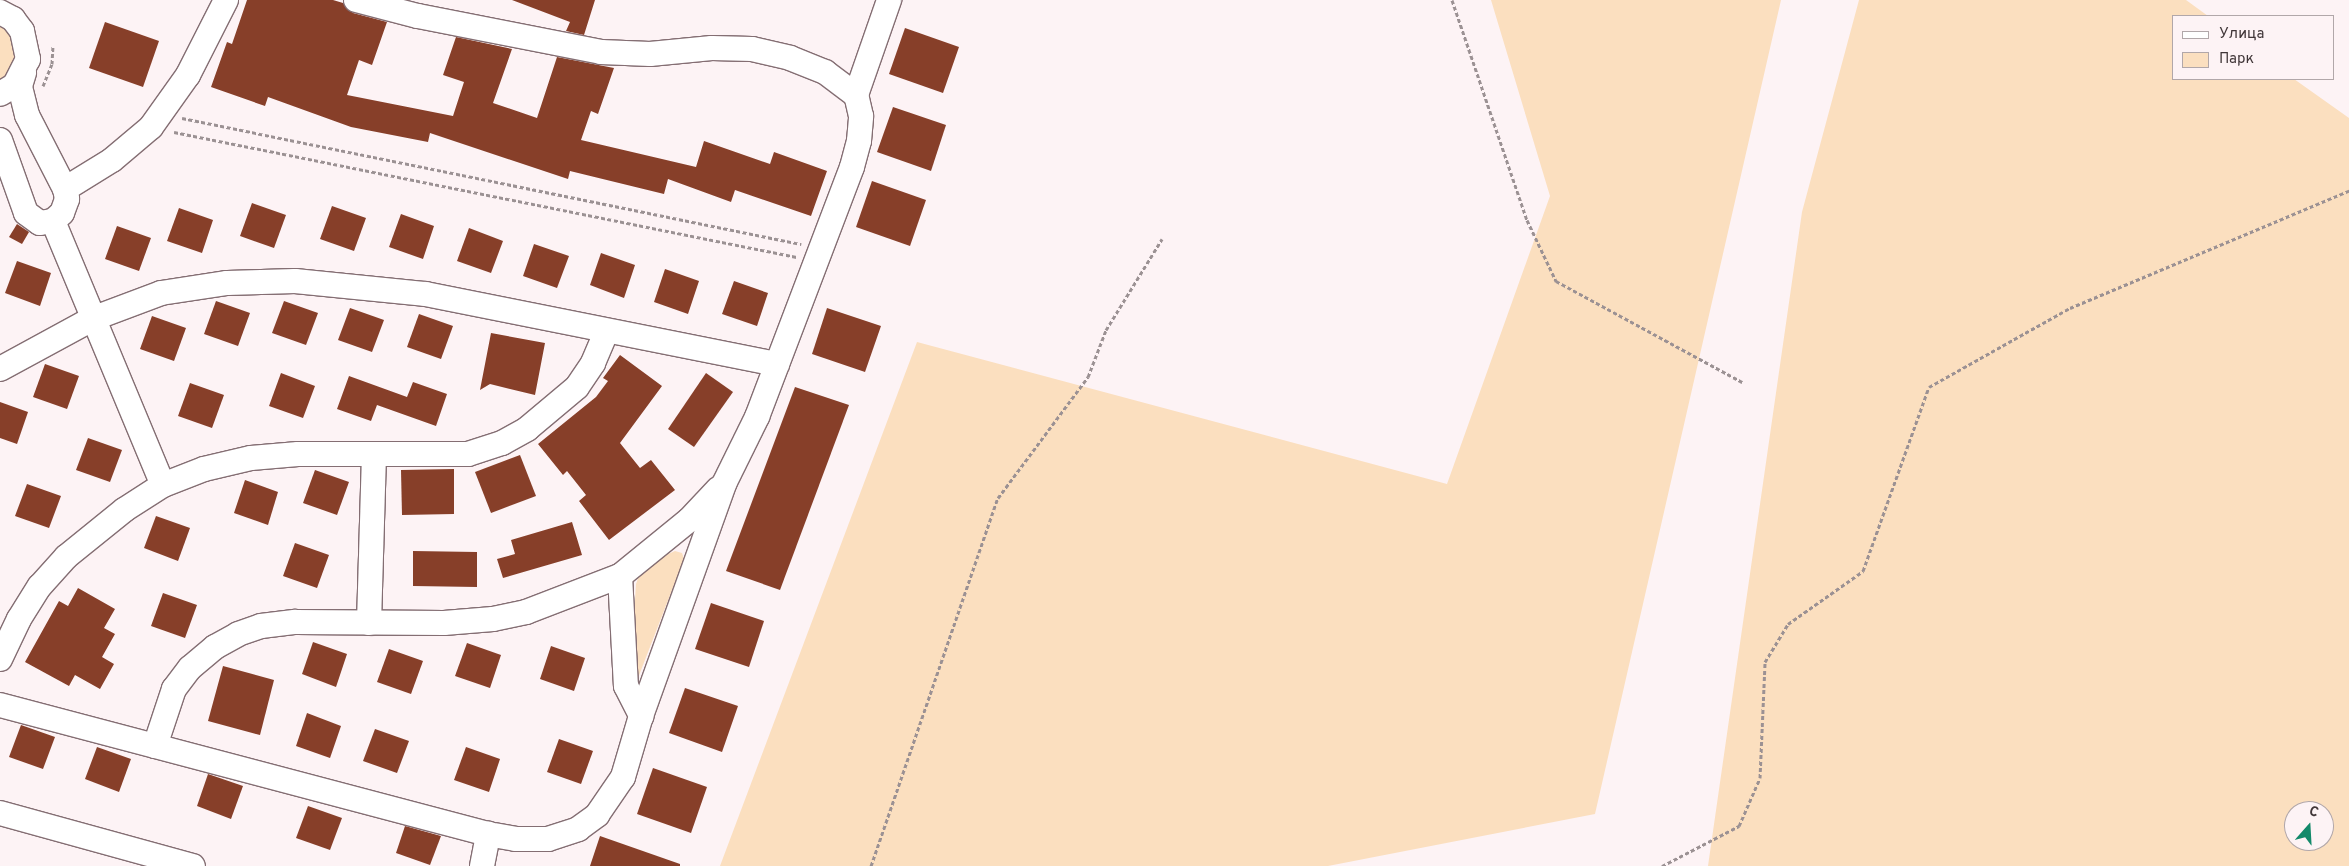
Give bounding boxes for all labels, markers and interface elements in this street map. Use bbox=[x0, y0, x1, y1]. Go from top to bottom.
legend bbox=[2172, 15, 2334, 80]
text: Улица bbox=[2219, 25, 2264, 44]
text: Парк bbox=[2219, 50, 2254, 69]
north arrow bbox=[2284, 801, 2334, 851]
text: С bbox=[2307, 803, 2321, 822]

